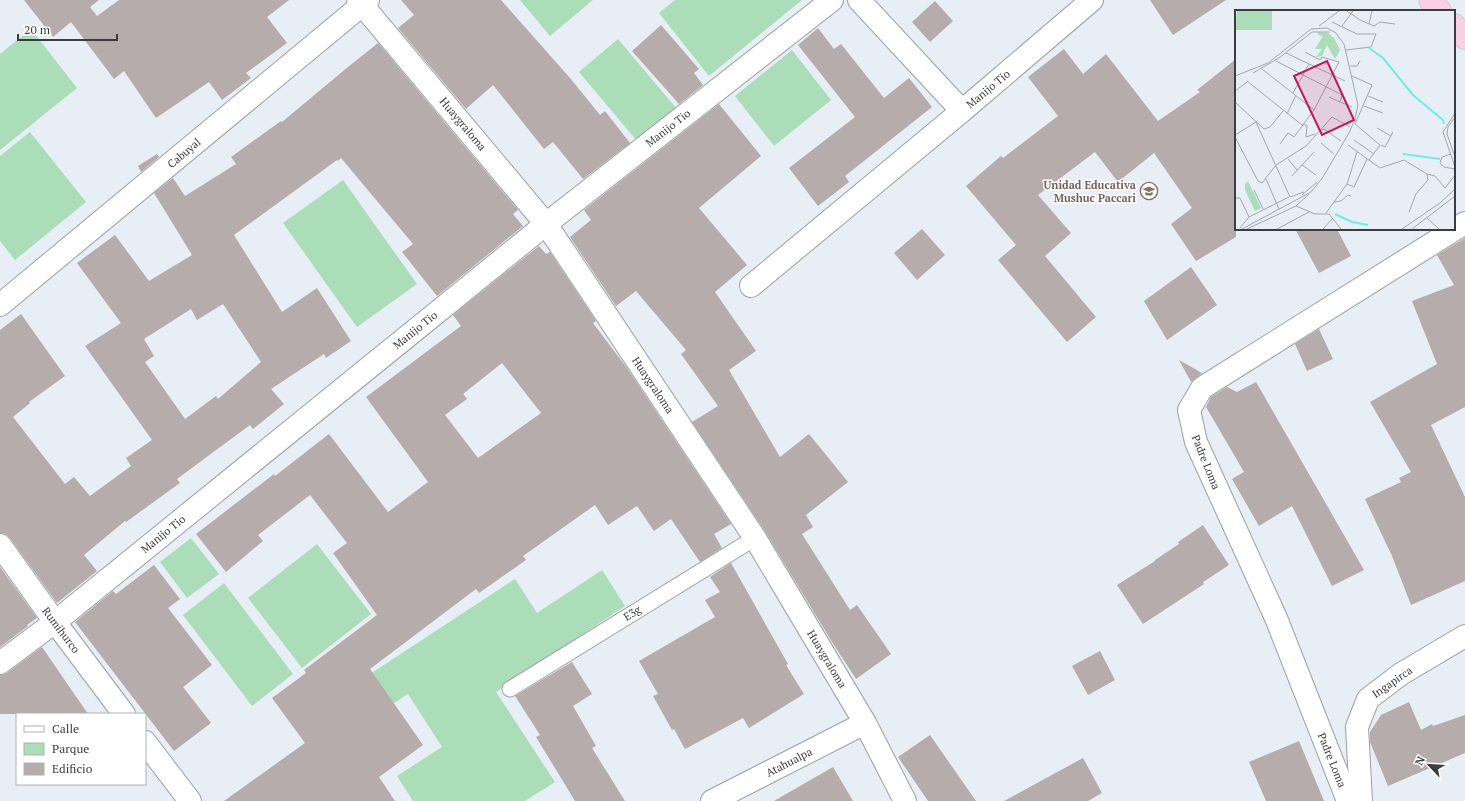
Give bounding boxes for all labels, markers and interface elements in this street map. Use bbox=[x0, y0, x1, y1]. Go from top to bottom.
inset map bbox=[1235, 10, 1455, 230]
scale bar bbox=[18, 16, 117, 42]
text: 20 m bbox=[24, 22, 51, 37]
street label: Manijo Tio bbox=[963, 67, 1013, 111]
street label: Huaygraloma bbox=[437, 95, 490, 154]
street label: Manijo Tio bbox=[643, 106, 693, 150]
street label: Cabuyal bbox=[164, 135, 204, 171]
place label: Unidad Educativa Mushuc Paccari bbox=[1044, 178, 1136, 205]
school or university icon: Unidad Educativa Mushuc Paccari bbox=[1139, 181, 1159, 201]
street label: Manijo Tio bbox=[390, 308, 440, 352]
street label: Huaygraloma bbox=[629, 354, 677, 416]
street label: Padre Loma bbox=[1189, 433, 1223, 492]
street label: Manijo Tio bbox=[138, 512, 188, 556]
street label: E3g bbox=[621, 602, 644, 624]
street label: Rumihurco bbox=[39, 604, 83, 656]
street label: Huaygraloma bbox=[804, 627, 850, 691]
street label: Ingapirca bbox=[1369, 663, 1415, 701]
legend bbox=[16, 713, 146, 785]
text: Calle bbox=[52, 721, 79, 736]
street label: Padre Loma bbox=[1315, 731, 1349, 790]
text: Parque bbox=[52, 741, 89, 756]
street label: Atahualpa bbox=[764, 744, 815, 780]
north arrow bbox=[1409, 745, 1449, 785]
text: N bbox=[1412, 753, 1428, 768]
text: Edificio bbox=[52, 761, 93, 776]

